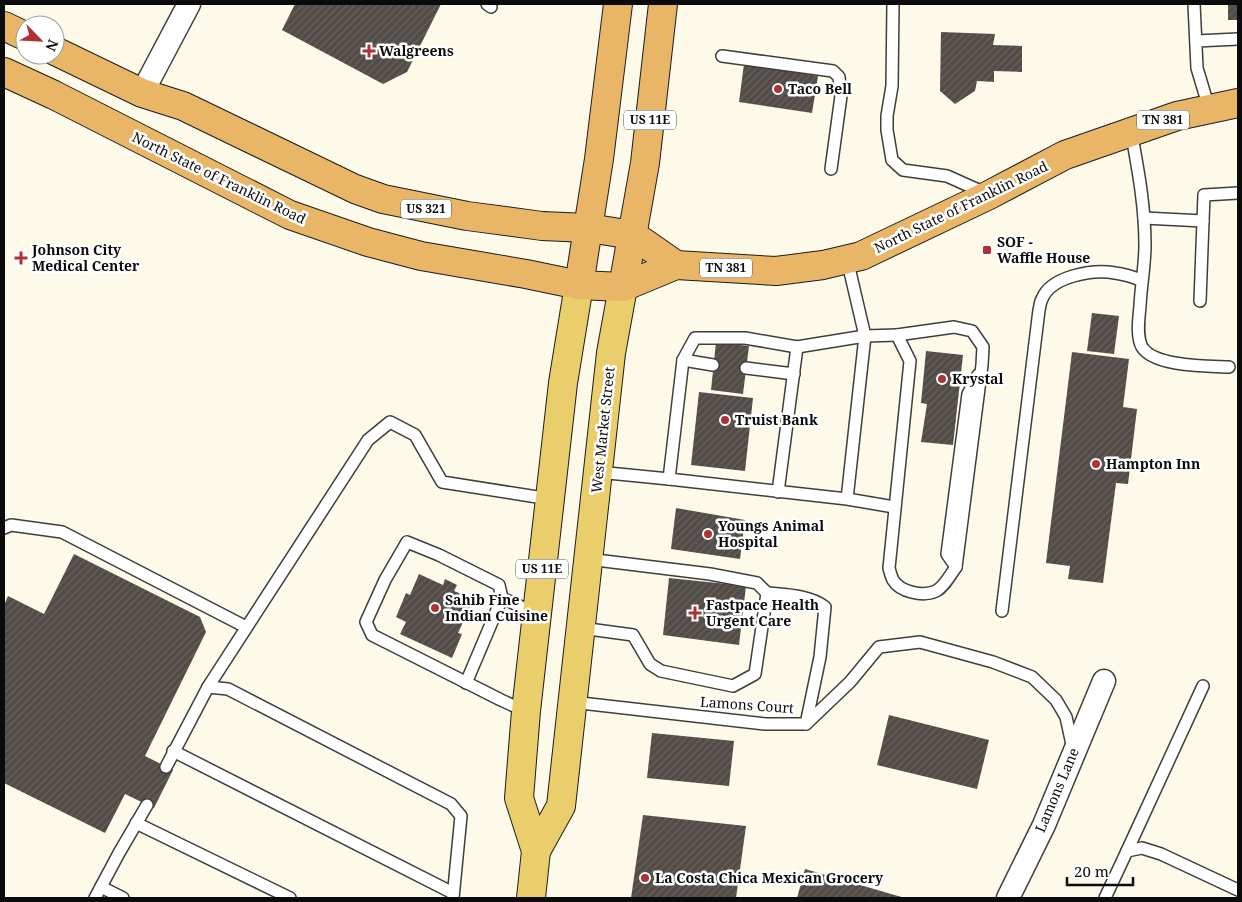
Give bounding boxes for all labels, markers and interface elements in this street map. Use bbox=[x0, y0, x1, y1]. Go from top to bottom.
north arrow bbox=[15, 15, 65, 65]
text: N bbox=[41, 37, 63, 54]
place label: Walgreens bbox=[379, 41, 454, 60]
marker: Walgreens bbox=[363, 45, 375, 57]
place label: Taco Bell bbox=[788, 79, 852, 98]
marker: Taco Bell bbox=[772, 83, 784, 95]
road number: US 11E bbox=[624, 110, 676, 130]
road number: TN 381 bbox=[1137, 110, 1189, 130]
street label: North State of Franklin Road bbox=[129, 127, 310, 228]
street label: North State of Franklin Road bbox=[871, 156, 1051, 257]
road number: US 321 bbox=[401, 200, 451, 218]
place label: SOF - Waffle House bbox=[997, 232, 1090, 267]
place label: Johnson City Medical Center bbox=[31, 240, 140, 275]
marker: SOF - Waffle House bbox=[981, 244, 993, 256]
marker: Johnson City Medical Center bbox=[14, 251, 28, 265]
road number: TN 381 bbox=[700, 258, 752, 278]
street label: West Market Street bbox=[586, 366, 619, 494]
place label: Krystal bbox=[952, 369, 1004, 388]
marker: Krystal bbox=[936, 373, 948, 385]
place label: Truist Bank bbox=[735, 410, 818, 429]
marker: Truist Bank bbox=[719, 414, 731, 426]
place label: Hampton Inn bbox=[1106, 454, 1200, 473]
marker: Hampton Inn bbox=[1090, 458, 1102, 470]
place label: Youngs Animal Hospital bbox=[718, 516, 824, 551]
marker: Youngs Animal Hospital bbox=[702, 528, 714, 540]
road number: US 11E bbox=[516, 560, 568, 578]
place label: Sahib Fine Indian Cuisine bbox=[445, 590, 548, 625]
place label: Fastpace Health Urgent Care bbox=[706, 595, 819, 630]
marker: Sahib Fine Indian Cuisine bbox=[429, 602, 441, 614]
marker: Fastpace Health Urgent Care bbox=[688, 606, 702, 620]
street label: Lamons Court bbox=[699, 692, 795, 717]
street label: Lamons Lane bbox=[1030, 745, 1083, 835]
scale bar bbox=[1067, 854, 1133, 886]
text: 20 m bbox=[1074, 861, 1109, 881]
place label: La Costa Chica Mexican Grocery bbox=[655, 868, 884, 887]
marker: La Costa Chica Mexican Grocery bbox=[639, 872, 651, 884]

